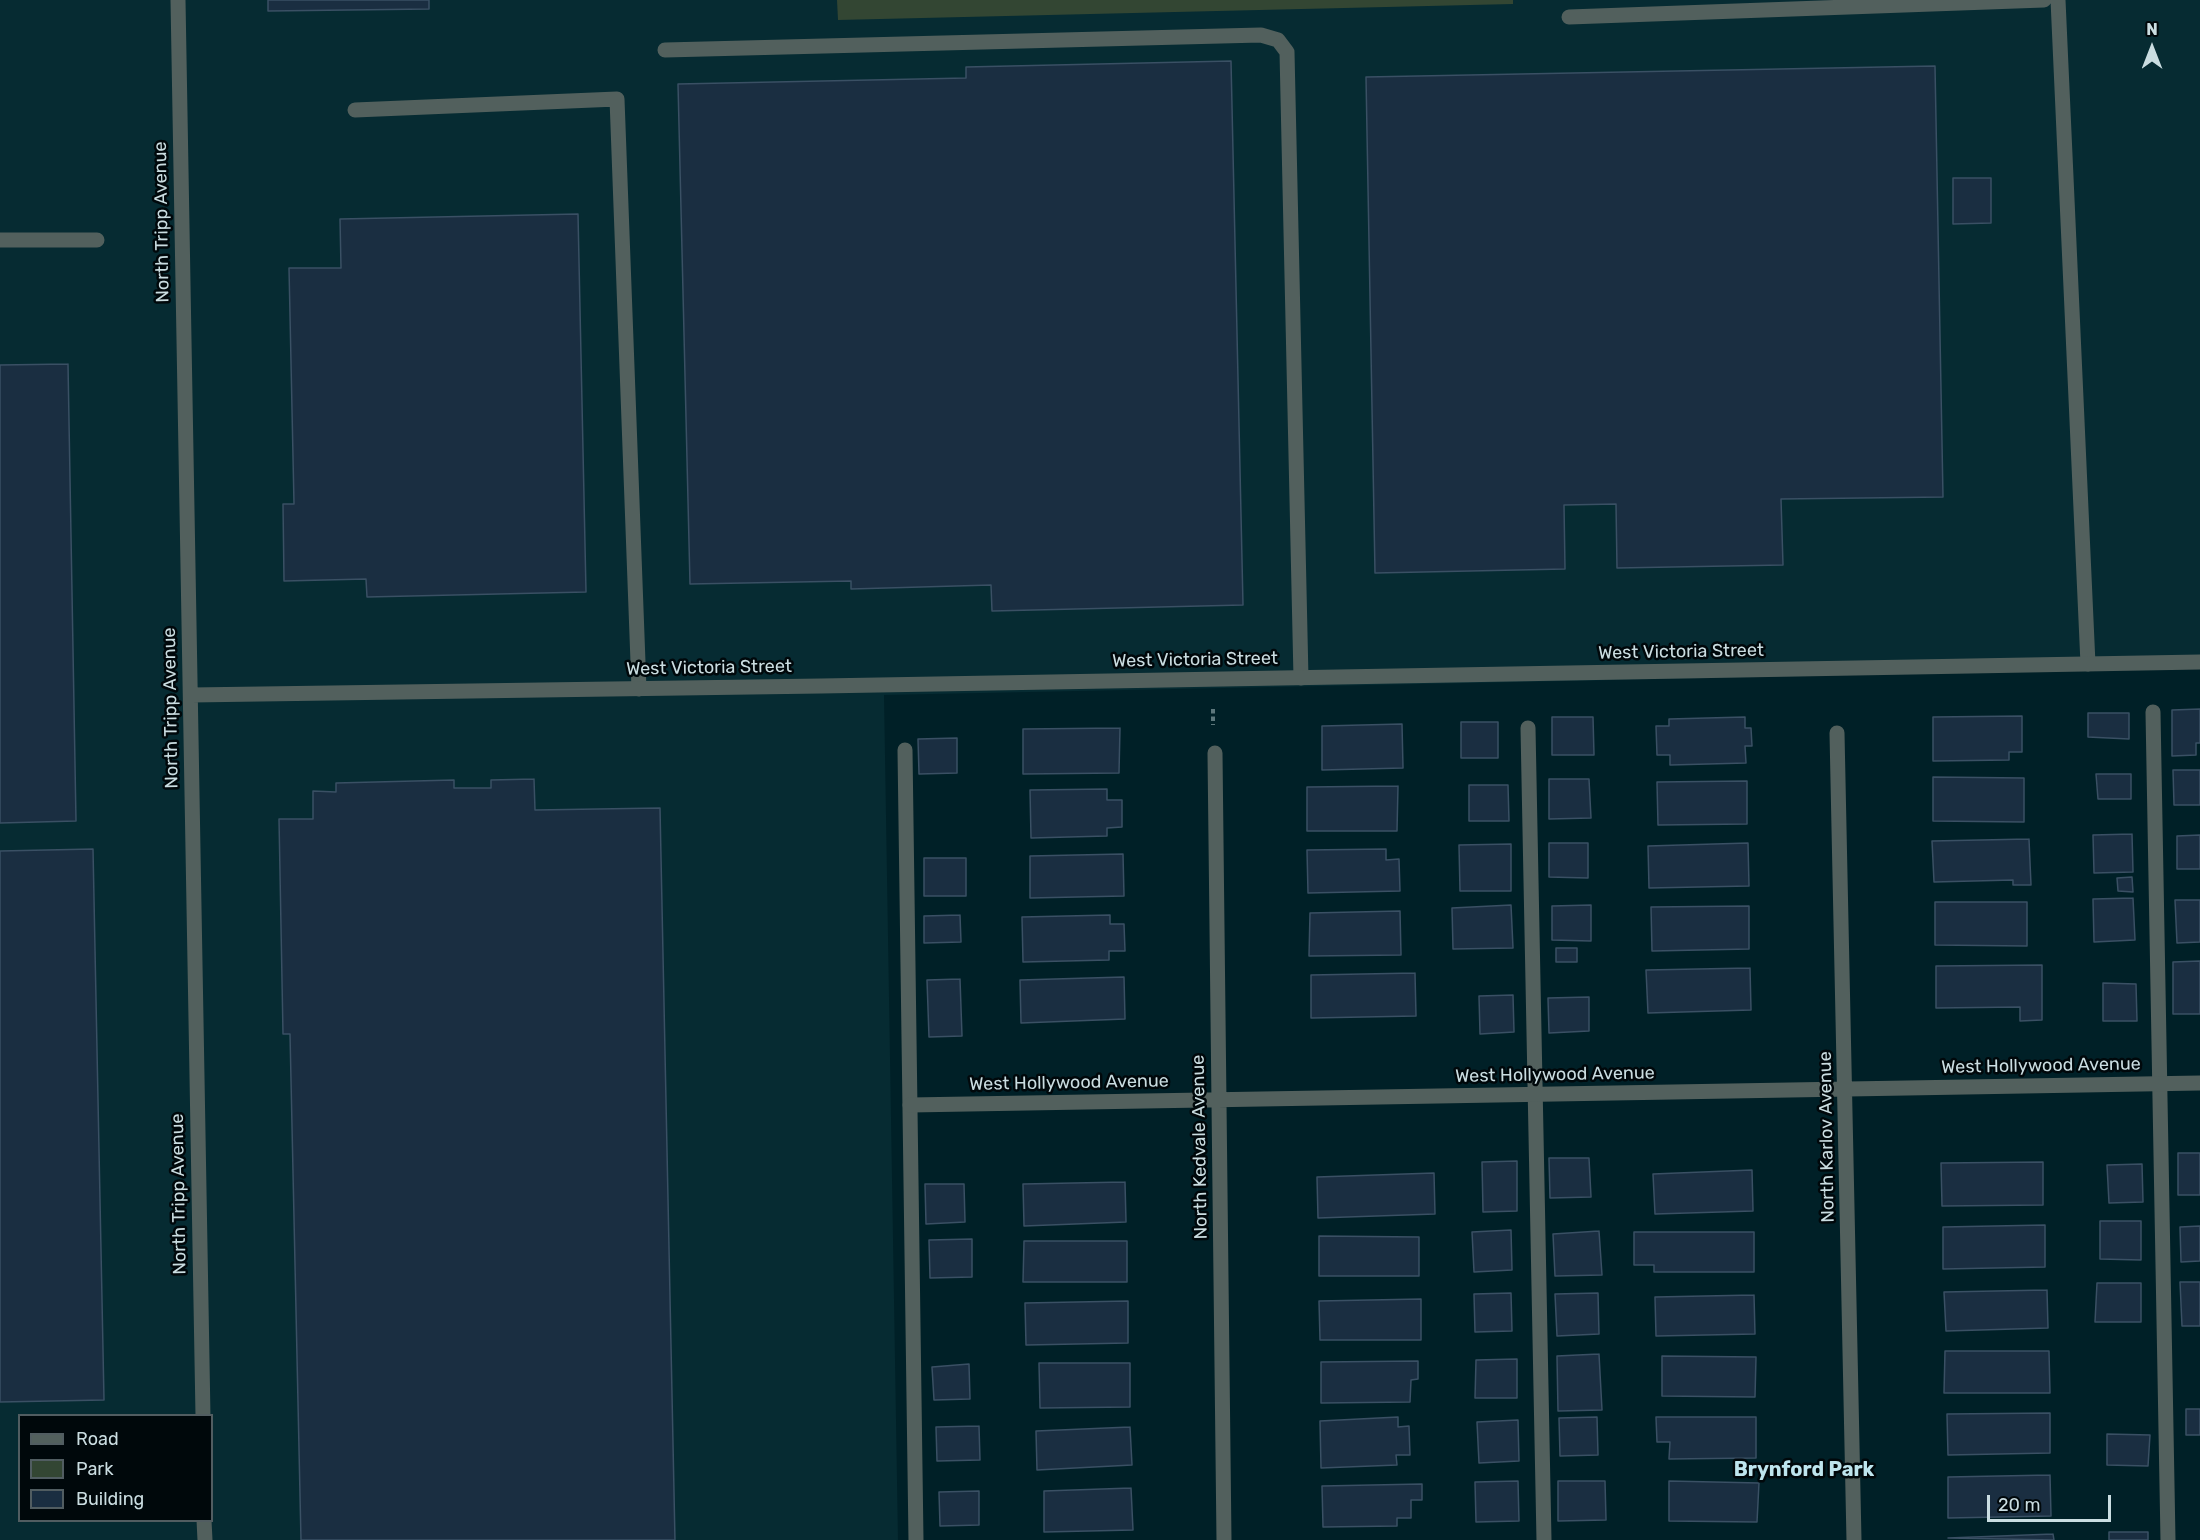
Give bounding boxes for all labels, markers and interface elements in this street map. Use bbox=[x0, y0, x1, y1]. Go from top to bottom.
north arrow bbox=[2122, 18, 2182, 78]
text: N bbox=[2146, 20, 2158, 39]
street label: North Tripp Avenue bbox=[150, 141, 174, 303]
street label: North Tripp Avenue bbox=[159, 627, 183, 789]
street label: West Victoria Street bbox=[1598, 640, 1764, 664]
street label: West Victoria Street bbox=[1112, 648, 1278, 672]
street label: West Victoria Street bbox=[626, 656, 792, 680]
street label: North Karlov Avenue bbox=[1815, 1051, 1839, 1223]
street label: West Hollywood Avenue bbox=[1941, 1053, 2141, 1079]
street label: North Kedvale Avenue bbox=[1188, 1055, 1212, 1239]
street label: West Hollywood Avenue bbox=[1455, 1062, 1655, 1088]
street label: West Hollywood Avenue bbox=[969, 1070, 1169, 1096]
street label: North Tripp Avenue bbox=[167, 1113, 191, 1275]
legend bbox=[18, 1414, 213, 1522]
text: Road bbox=[76, 1428, 119, 1450]
text: Park bbox=[76, 1458, 113, 1480]
district label: Brynford Park bbox=[1734, 1458, 1874, 1482]
scale bar bbox=[1990, 1483, 2114, 1521]
text: Building bbox=[76, 1488, 144, 1510]
text: 20 m bbox=[1998, 1494, 2040, 1516]

